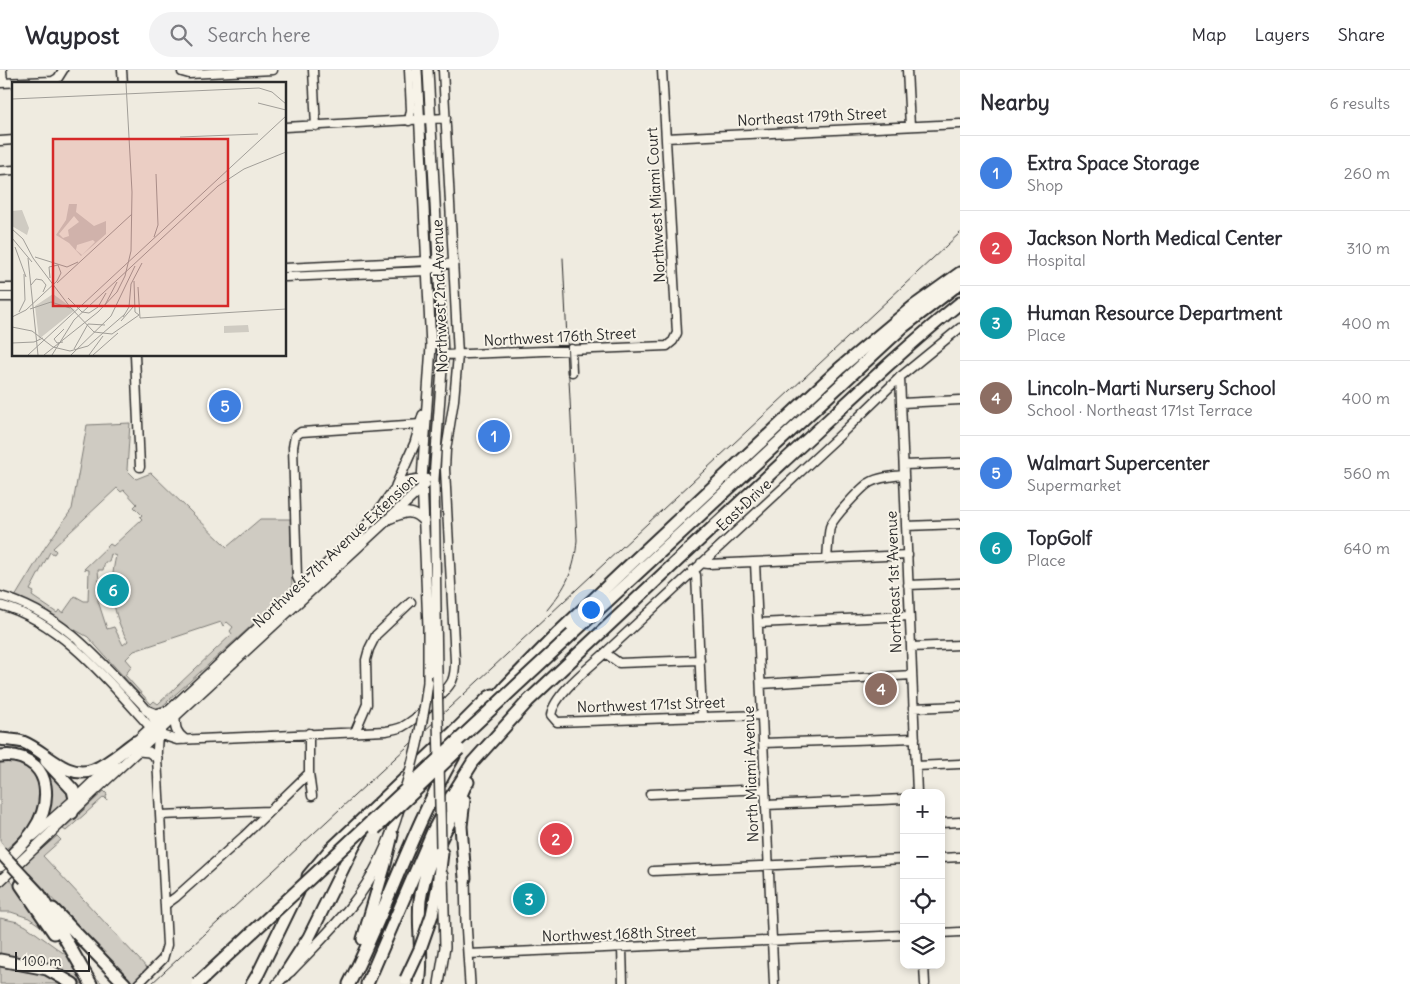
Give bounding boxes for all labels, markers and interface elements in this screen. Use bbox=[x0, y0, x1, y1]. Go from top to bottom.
search box bbox=[149, 12, 499, 57]
text: Waypost bbox=[25, 20, 119, 50]
icon: search bbox=[167, 21, 195, 49]
text: Search here bbox=[207, 23, 310, 47]
text: Map bbox=[1191, 23, 1226, 46]
text: Layers bbox=[1254, 23, 1310, 46]
text: Share bbox=[1338, 23, 1385, 46]
inset map bbox=[12, 82, 286, 356]
text: Nearby bbox=[980, 89, 1050, 116]
text: 6 results bbox=[1329, 93, 1390, 113]
street label: Northeast 179th Street bbox=[737, 103, 887, 130]
street label: Northwest Miami Court bbox=[642, 127, 669, 283]
text: Extra Space Storage bbox=[1027, 151, 1199, 175]
text: 1 bbox=[993, 163, 999, 183]
text: 260 m bbox=[1344, 163, 1390, 183]
text: Shop bbox=[1027, 175, 1063, 195]
street label: Northwest 2nd Avenue bbox=[427, 219, 452, 373]
text: Jackson North Medical Center bbox=[1027, 226, 1282, 250]
text: 2 bbox=[992, 238, 1000, 258]
text: 310 m bbox=[1346, 238, 1390, 258]
text: Hospital bbox=[1027, 250, 1086, 270]
text: Human Resource Department bbox=[1027, 301, 1282, 325]
text: 3 bbox=[991, 313, 1001, 333]
text: 400 m bbox=[1342, 313, 1390, 333]
street label: Northwest 176th Street bbox=[483, 323, 637, 350]
text: Place bbox=[1027, 325, 1066, 345]
text: Lincoln-Marti Nursery School bbox=[1027, 376, 1276, 400]
pin: 5 bbox=[209, 387, 241, 425]
text: 4 bbox=[991, 388, 1001, 408]
text: 400 m bbox=[1342, 388, 1390, 408]
text: School · Northeast 171st Terrace bbox=[1027, 400, 1253, 420]
pin: 1 bbox=[478, 417, 510, 455]
text: Walmart Supercenter bbox=[1027, 451, 1210, 475]
text: 5 bbox=[991, 463, 1001, 483]
text: 560 m bbox=[1343, 463, 1390, 483]
street label: Northwest 7th Avenue Extension bbox=[249, 469, 421, 632]
street label: East Drive bbox=[712, 474, 775, 535]
text: Supermarket bbox=[1027, 475, 1121, 495]
street label: Northeast 1st Avenue bbox=[882, 511, 905, 653]
text: TopGolf bbox=[1027, 526, 1092, 550]
text: 6 bbox=[991, 538, 1001, 558]
text: 640 m bbox=[1343, 538, 1390, 558]
text: Place bbox=[1027, 550, 1066, 570]
pin: 6 bbox=[97, 571, 129, 609]
your location bbox=[578, 597, 604, 623]
pin: 4 bbox=[865, 670, 897, 708]
street label: Northwest 171st Street bbox=[576, 692, 726, 717]
street label: North Miami Avenue bbox=[739, 705, 762, 843]
map controls bbox=[900, 789, 945, 969]
button: + bbox=[900, 789, 945, 834]
pin: 2 bbox=[540, 820, 572, 858]
button: − bbox=[900, 834, 945, 879]
button: locate bbox=[900, 879, 945, 924]
pin: 3 bbox=[513, 880, 545, 918]
street label: Northwest 168th Street bbox=[542, 921, 696, 946]
button: layers bbox=[900, 924, 945, 969]
scale bar bbox=[15, 949, 90, 972]
text: 100 m bbox=[22, 952, 62, 970]

